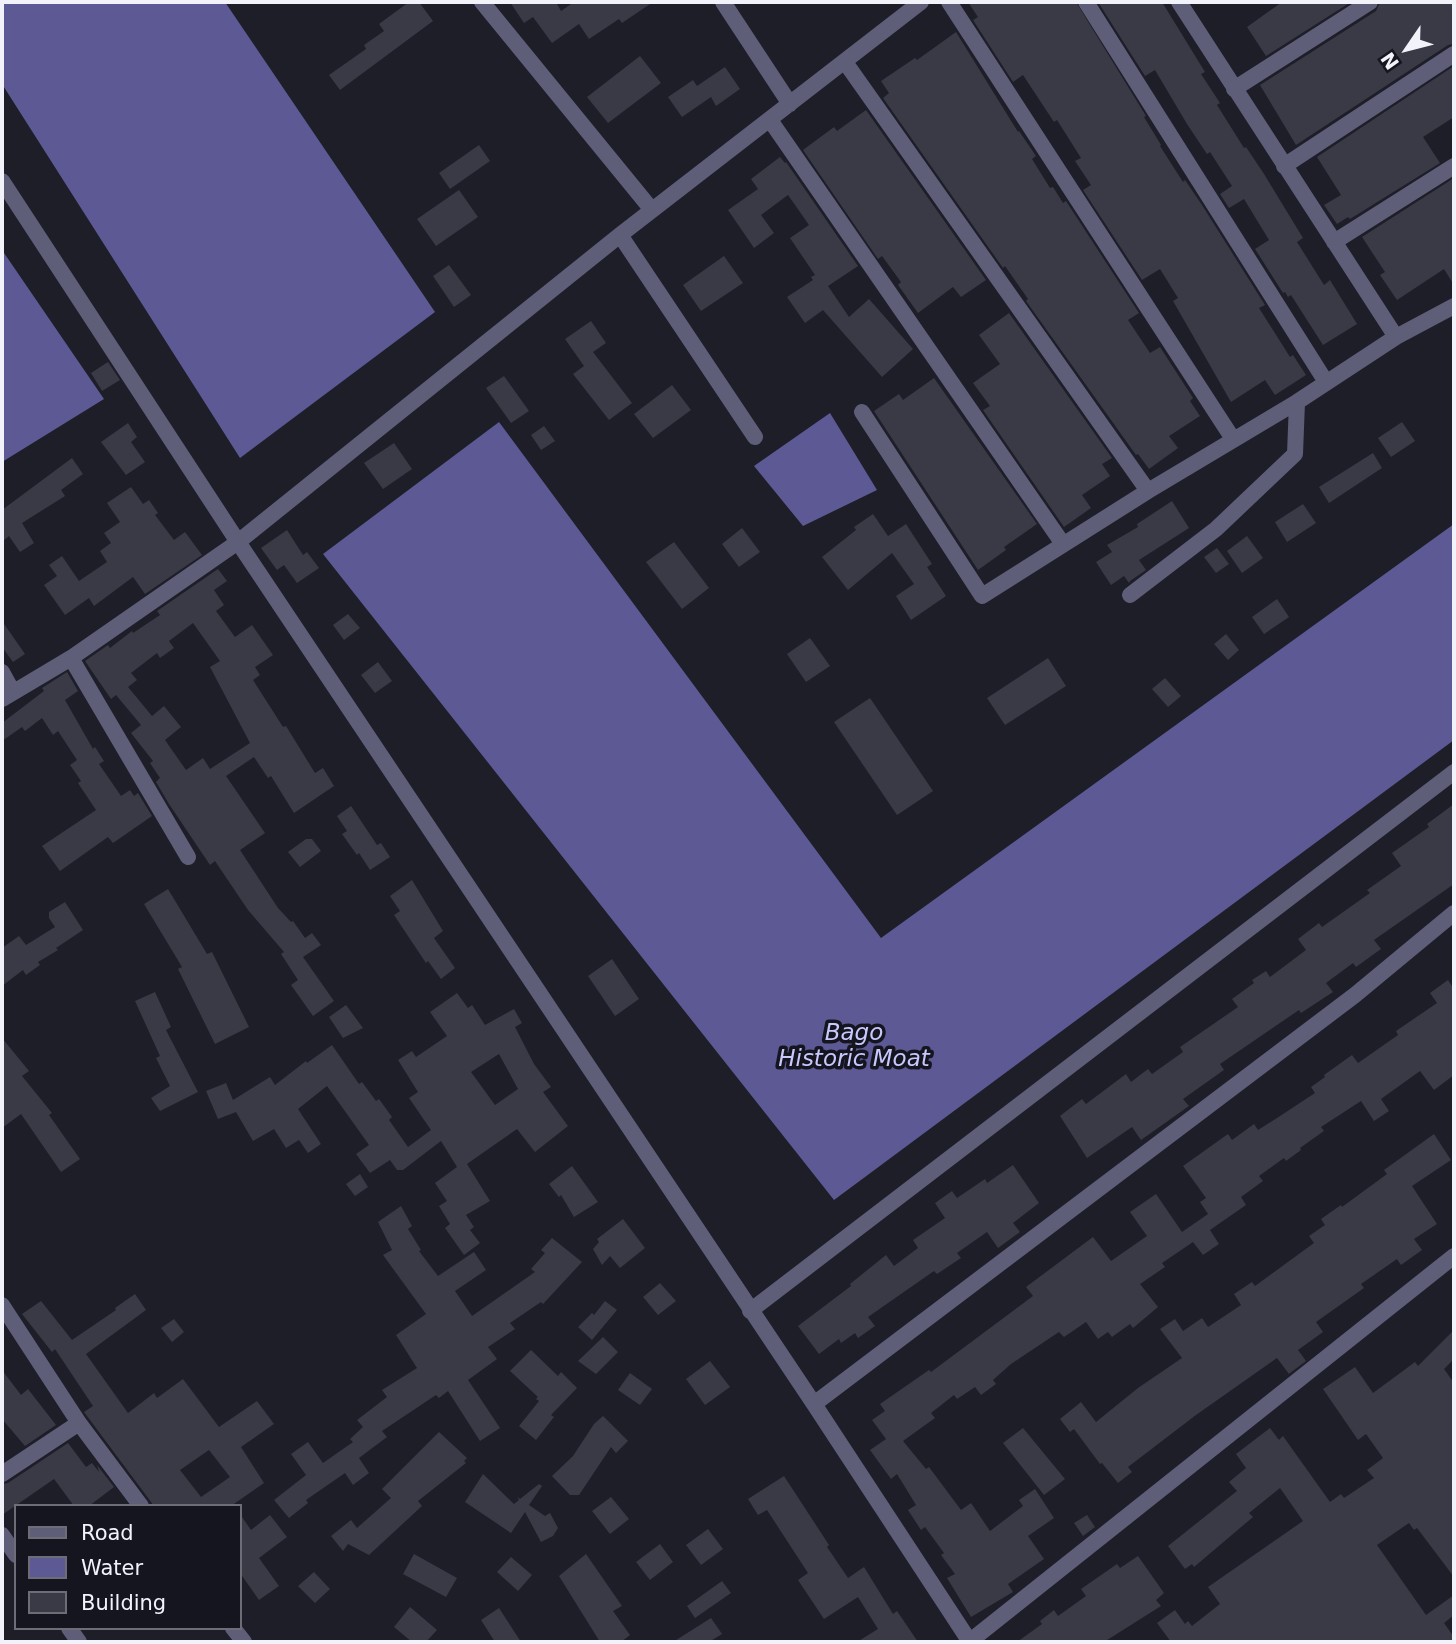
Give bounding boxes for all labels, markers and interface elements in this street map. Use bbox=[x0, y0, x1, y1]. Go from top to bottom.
north arrow bbox=[1372, 14, 1442, 84]
text: N bbox=[1376, 48, 1403, 74]
water label: Bago Historic Moat bbox=[778, 1020, 930, 1074]
legend bbox=[14, 1504, 242, 1630]
text: Road bbox=[81, 1521, 134, 1545]
text: Water bbox=[81, 1556, 143, 1580]
text: Building bbox=[81, 1591, 166, 1615]

